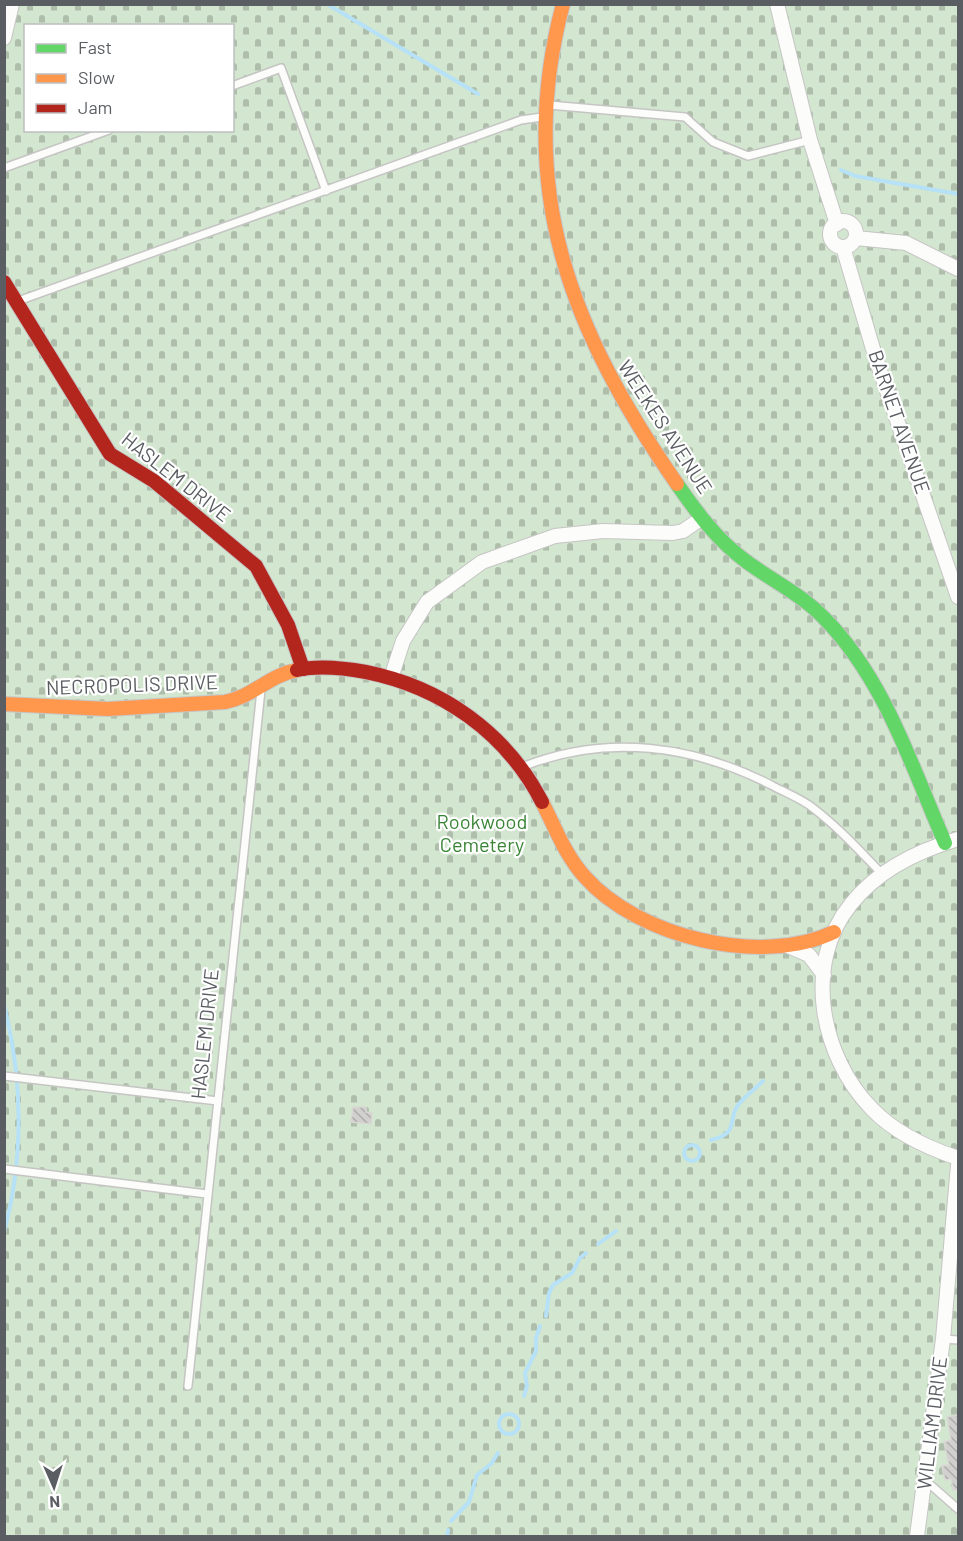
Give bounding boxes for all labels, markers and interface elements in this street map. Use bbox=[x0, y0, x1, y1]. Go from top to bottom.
legend bbox=[24, 24, 234, 132]
text: Fast bbox=[78, 36, 112, 58]
text: Slow bbox=[78, 66, 115, 88]
text: Jam bbox=[78, 96, 112, 118]
street label: BARNET AVENUE bbox=[864, 347, 936, 497]
street label: WEEKES AVENUE bbox=[614, 355, 718, 498]
street label: HASLEM DRIVE bbox=[117, 426, 236, 526]
street label: NECROPOLIS DRIVE bbox=[46, 669, 218, 699]
park label: Rookwood Cemetery bbox=[437, 809, 527, 856]
street label: HASLEM DRIVE bbox=[185, 967, 223, 1101]
street label: WILLIAM DRIVE bbox=[911, 1355, 951, 1491]
north arrow bbox=[24, 1457, 84, 1517]
text: N bbox=[49, 1493, 61, 1512]

